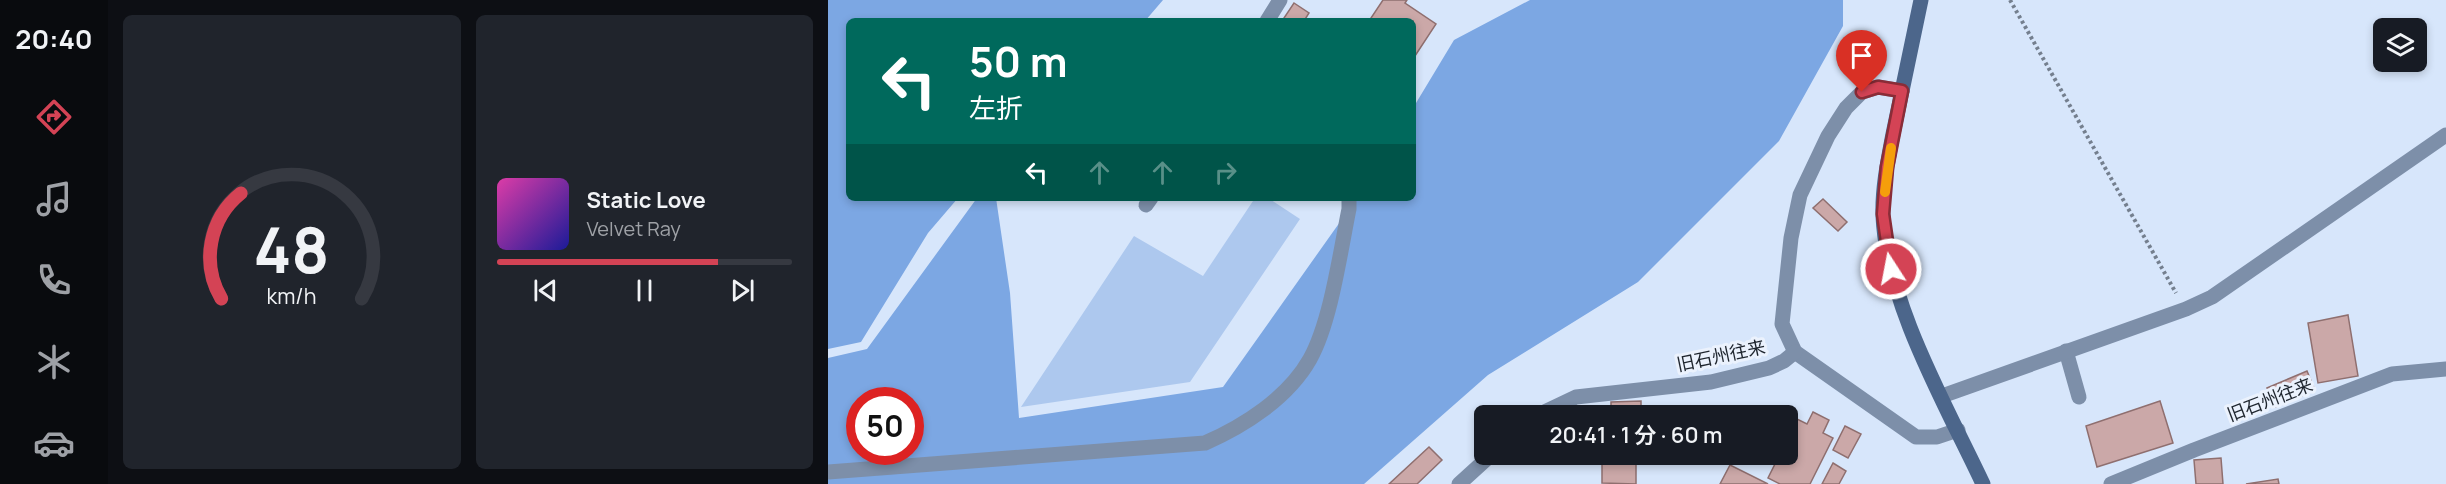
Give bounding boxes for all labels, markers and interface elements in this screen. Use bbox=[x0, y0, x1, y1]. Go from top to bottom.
map controls bbox=[2373, 18, 2427, 72]
button: layers bbox=[2373, 18, 2427, 72]
text: 20:40 bbox=[15, 20, 93, 57]
pin bbox=[1836, 30, 1887, 92]
text: 50 m bbox=[969, 32, 1067, 90]
icon: arrive bbox=[1845, 39, 1878, 72]
icon: left bbox=[870, 42, 948, 120]
text: 左折 bbox=[969, 89, 1023, 126]
icon: directions bbox=[33, 96, 75, 138]
icon: left bbox=[1020, 156, 1053, 189]
icon: ahead bbox=[1083, 156, 1116, 189]
icon: ahead bbox=[1146, 156, 1179, 189]
icon: right bbox=[1209, 156, 1242, 189]
icon: music bbox=[33, 178, 75, 220]
text: Static Love bbox=[587, 185, 706, 215]
text: 48 bbox=[254, 206, 330, 292]
text: Velvet Ray bbox=[587, 215, 681, 242]
position arrow bbox=[1859, 237, 1923, 301]
icon: phone bbox=[33, 259, 75, 301]
icon: previous bbox=[529, 274, 562, 307]
icon: pause bbox=[628, 274, 661, 307]
icon: next bbox=[726, 274, 759, 307]
text: km/h bbox=[267, 281, 317, 310]
street label: 旧石州往来 bbox=[1674, 334, 1767, 376]
icon: climate bbox=[33, 341, 75, 383]
street label: 旧石州往来 bbox=[2223, 372, 2316, 426]
speed limit sign: 50 bbox=[846, 387, 924, 465]
text: 20:41 · 1 分 · 60 m bbox=[1550, 420, 1722, 450]
icon: car bbox=[33, 422, 75, 464]

